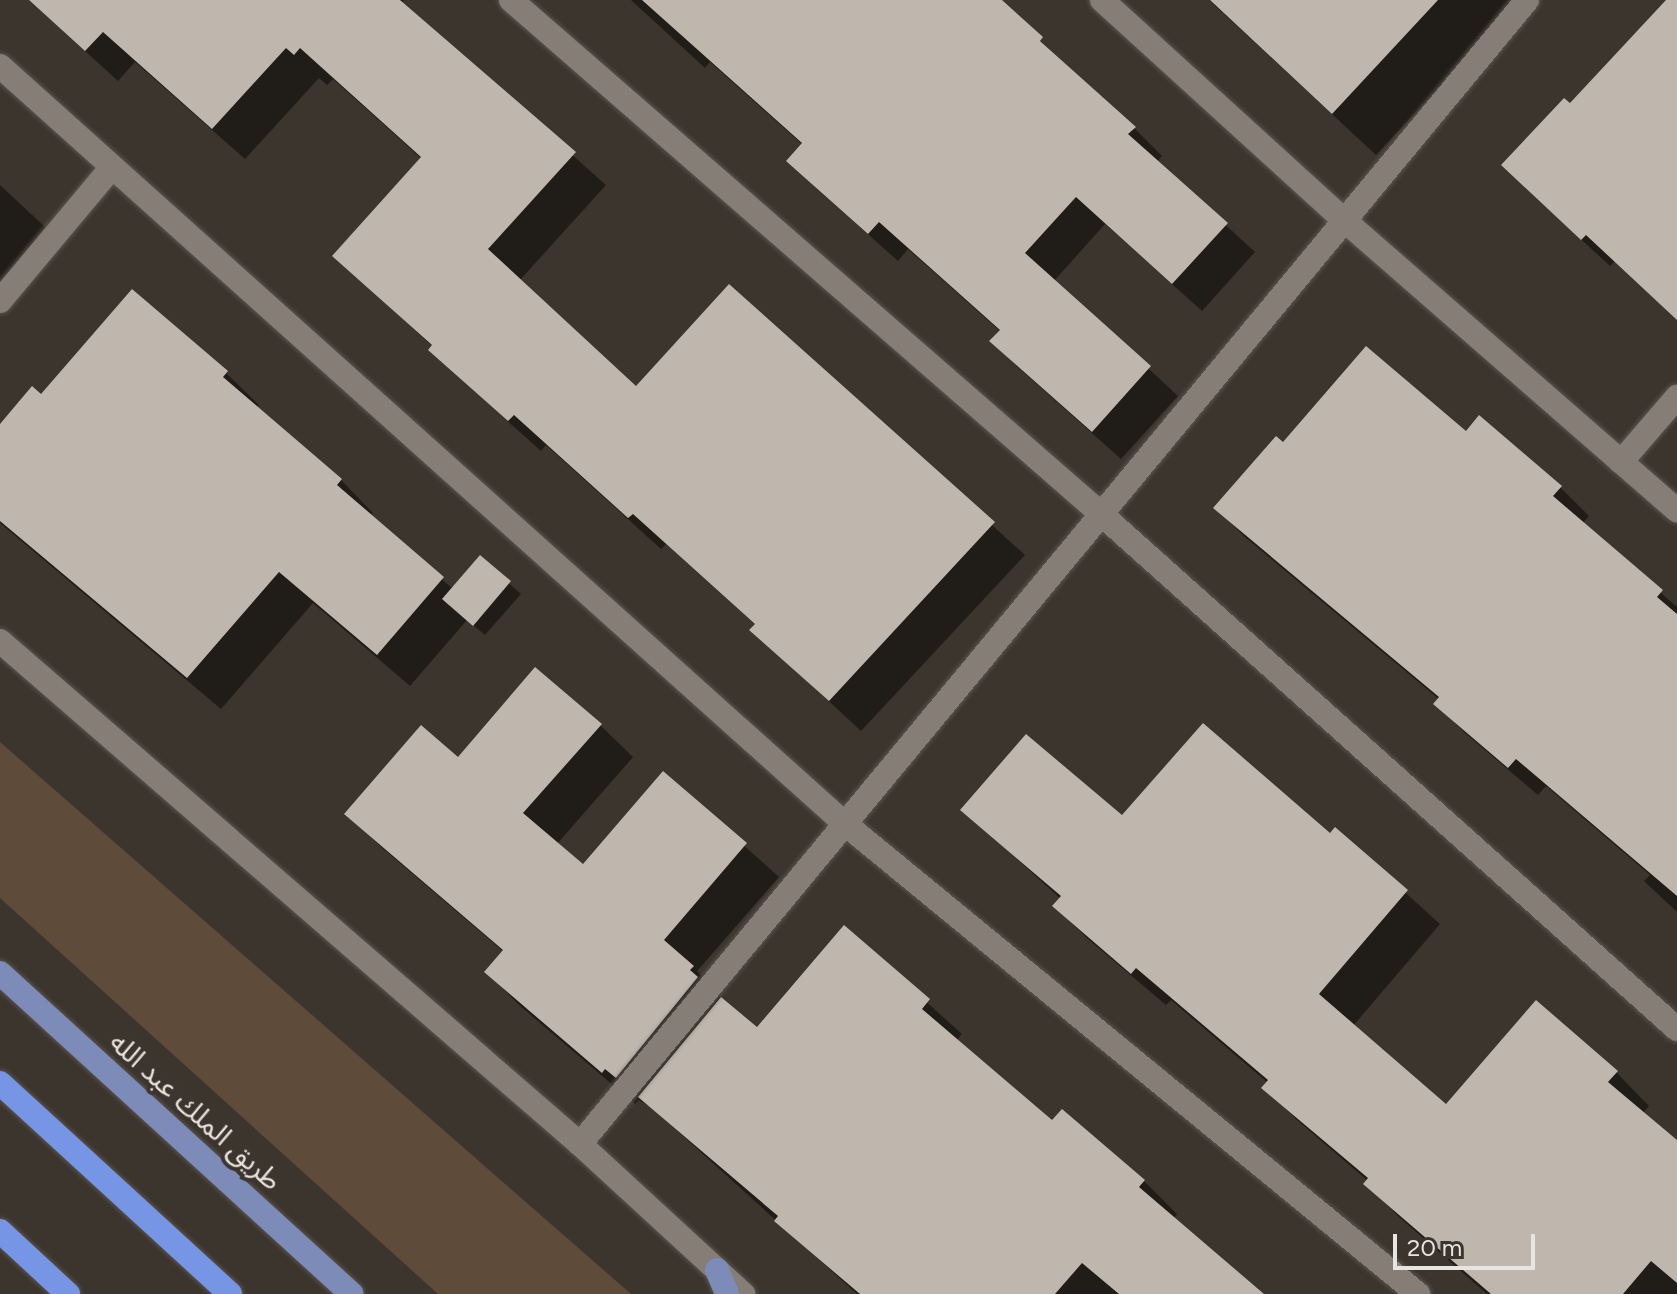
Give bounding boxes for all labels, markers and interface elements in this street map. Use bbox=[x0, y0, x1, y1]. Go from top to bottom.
street label: طريق الملك عبد الله bbox=[103, 1025, 289, 1197]
scale bar bbox=[1397, 1218, 1539, 1268]
text: 20 m bbox=[1407, 1233, 1462, 1262]

